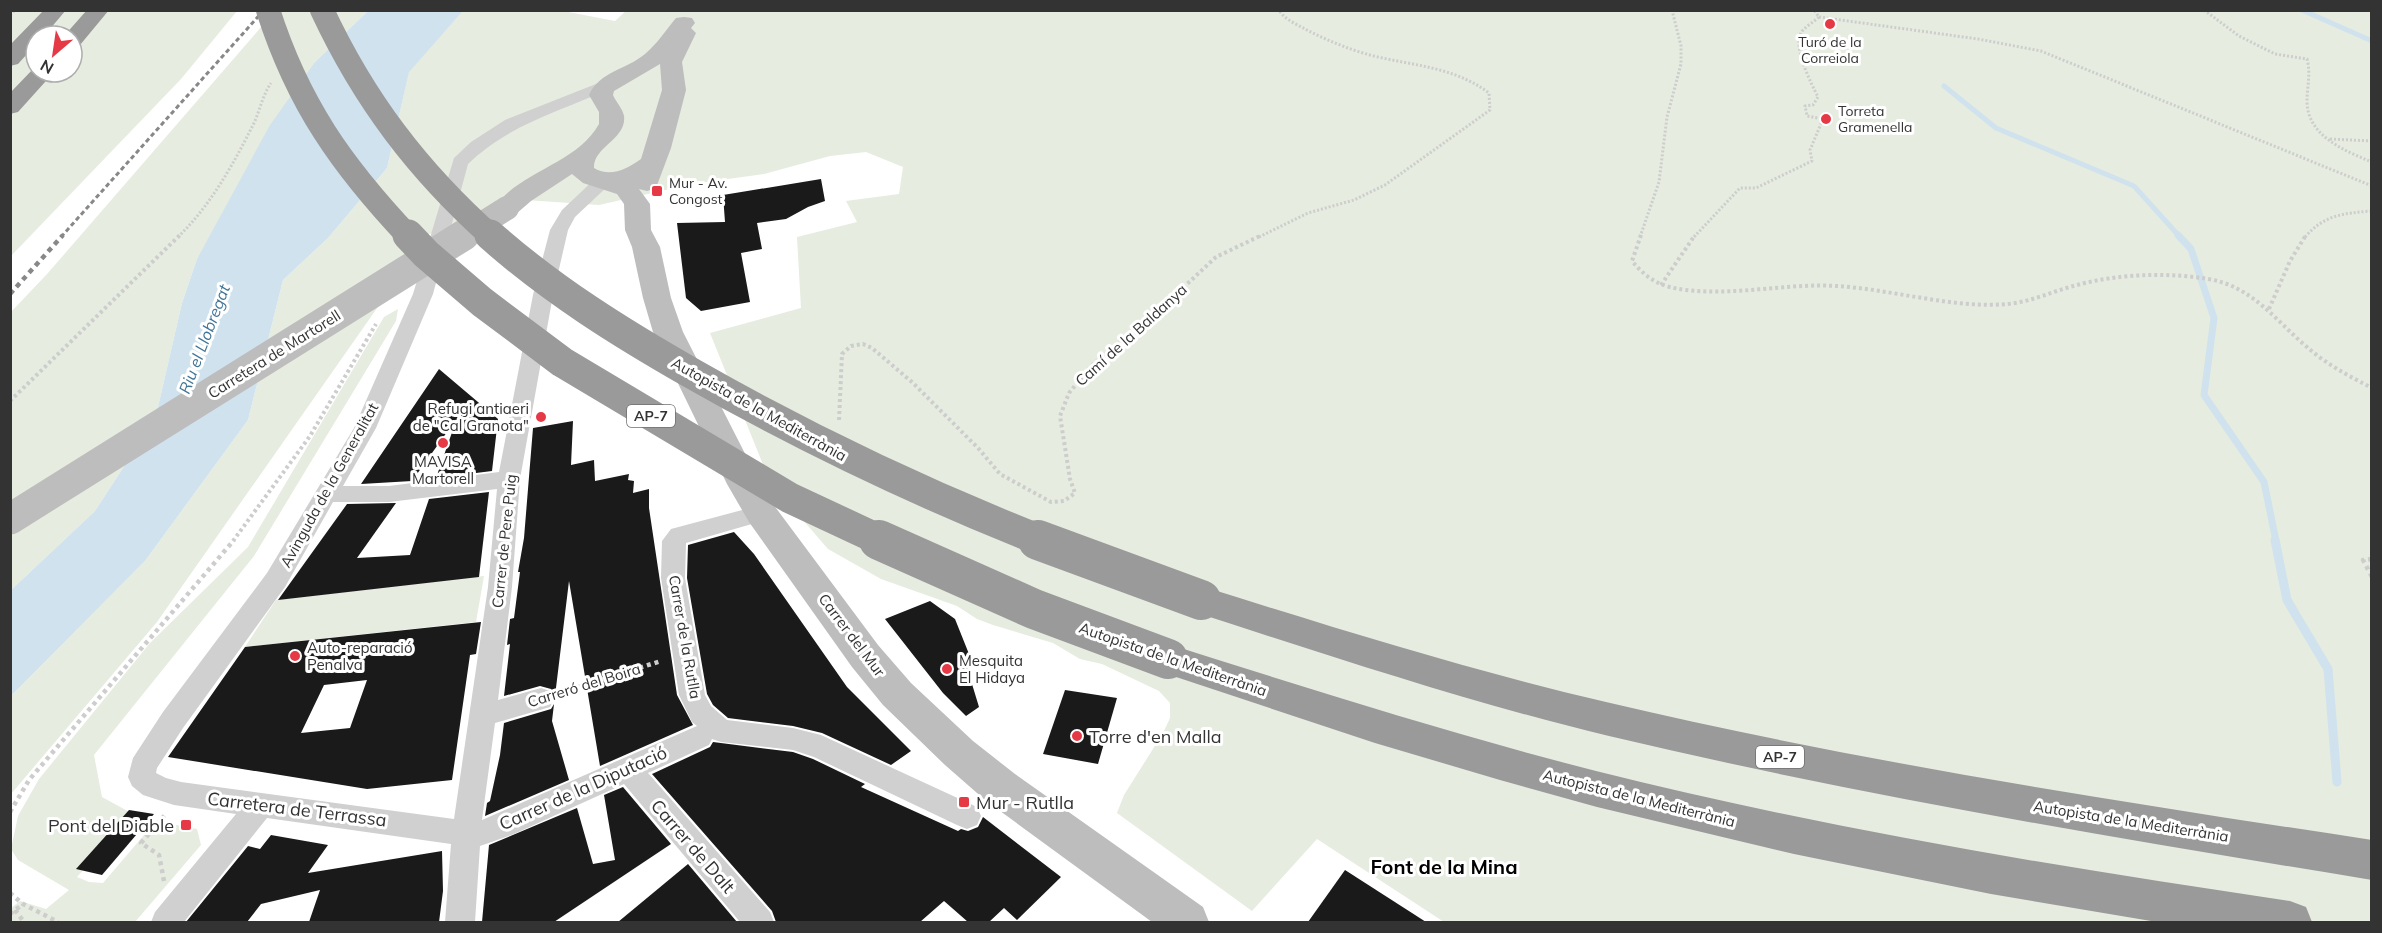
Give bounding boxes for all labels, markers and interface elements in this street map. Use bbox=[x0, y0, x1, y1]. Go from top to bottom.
marker: Turó de la Correiola bbox=[1823, 17, 1837, 31]
north arrow bbox=[24, 24, 84, 84]
place label: Turó de la Correiola bbox=[1798, 33, 1862, 67]
text: N bbox=[37, 55, 57, 79]
place label: Torreta Gramenella bbox=[1838, 102, 1912, 136]
marker: Torreta Gramenella bbox=[1819, 112, 1833, 126]
place label: Mur - Av. Congost bbox=[669, 174, 727, 208]
marker: Mur - Av. Congost bbox=[650, 184, 664, 198]
street label: Camí de la Baldanya bbox=[1071, 280, 1191, 390]
water label: Riu el Llobregat bbox=[174, 281, 234, 396]
street label: Carretera de Martorell bbox=[204, 305, 344, 403]
street label: Autopista de la Mediterrània bbox=[668, 353, 850, 465]
street label: Avinguda de la Generalitat bbox=[276, 399, 382, 571]
place label: Refugi antiaeri de "Cal Granota" bbox=[413, 399, 529, 435]
road number: AP-7 bbox=[627, 405, 675, 427]
marker: Refugi antiaeri de "Cal Granota" bbox=[534, 410, 548, 424]
marker: MAVISA Martorell bbox=[436, 436, 450, 450]
place label: MAVISA Martorell bbox=[412, 452, 474, 488]
street label: Carrer de Pere Puig bbox=[488, 473, 520, 609]
street label: Carrer de la Rutlla bbox=[665, 574, 705, 700]
street label: Carrer del Mur bbox=[815, 590, 890, 681]
street label: Autopista de la Mediterrània bbox=[1077, 618, 1269, 700]
place label: Auto-reparació Penalva bbox=[307, 638, 413, 674]
marker: Auto-reparació Penalva bbox=[288, 649, 302, 663]
place label: Mesquita El Hidaya bbox=[959, 651, 1025, 687]
street label: Carreró del Boira bbox=[525, 659, 643, 711]
marker: Mesquita El Hidaya bbox=[940, 662, 954, 676]
place label: Torre d'en Malla bbox=[1089, 725, 1222, 748]
marker: Torre d'en Malla bbox=[1070, 729, 1084, 743]
street label: Carrer de la Diputació bbox=[495, 741, 671, 835]
road number: AP-7 bbox=[1756, 746, 1804, 768]
street label: Autopista de la Mediterrània bbox=[1541, 765, 1737, 831]
street label: Carretera de Terrassa bbox=[206, 787, 388, 831]
place label: Mur - Rutlla bbox=[976, 791, 1074, 814]
street label: Carrer de Dalt bbox=[646, 794, 740, 898]
marker: Mur - Rutlla bbox=[957, 795, 971, 809]
street label: Autopista de la Mediterrània bbox=[2032, 796, 2230, 846]
place label: Pont del Diable bbox=[48, 814, 174, 837]
marker: Pont del Diable bbox=[179, 818, 193, 832]
district label: Font de la Mina bbox=[1370, 854, 1518, 879]

